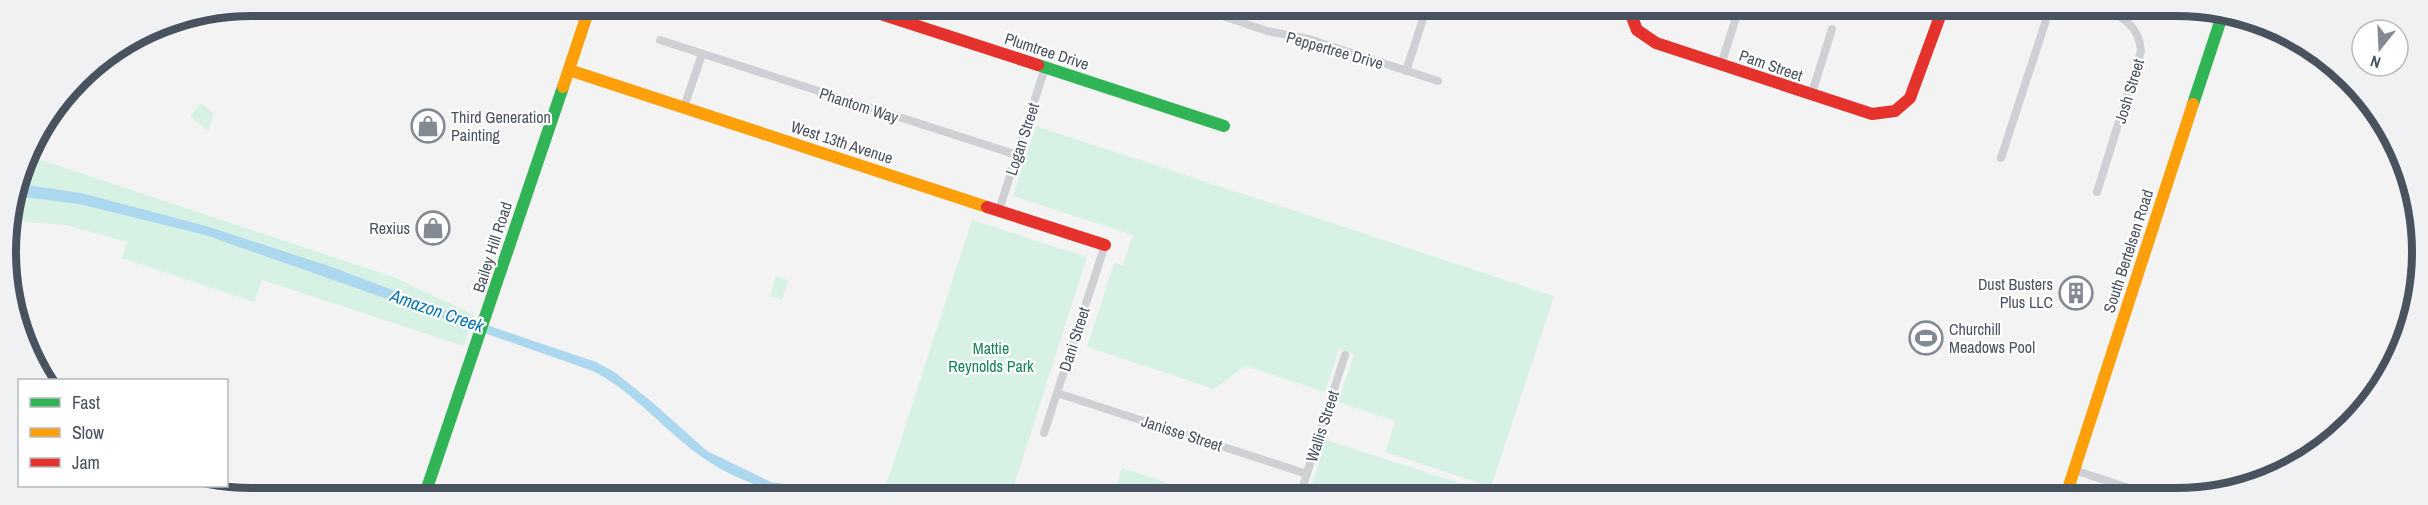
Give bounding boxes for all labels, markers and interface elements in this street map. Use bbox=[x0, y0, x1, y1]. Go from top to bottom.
north arrow bbox=[2350, 18, 2410, 78]
street label: Peppertree Drive bbox=[1284, 26, 1386, 74]
street label: Plumtree Drive bbox=[1002, 27, 1092, 75]
street label: Pam Street bbox=[1736, 44, 1806, 86]
text: N bbox=[2367, 50, 2383, 74]
street label: Josh Street bbox=[2109, 56, 2149, 126]
street label: Phantom Way bbox=[817, 82, 902, 128]
street label: Logan Street bbox=[1000, 100, 1044, 178]
place label: Third Generation Painting bbox=[451, 106, 551, 146]
shop icon: Third Generation Painting bbox=[410, 108, 446, 144]
street label: West 13th Avenue bbox=[788, 115, 896, 169]
street label: South Bertelsen Road bbox=[2098, 187, 2158, 315]
street label: Bailey Hill Road bbox=[467, 199, 517, 295]
shop icon: Rexius bbox=[415, 210, 451, 246]
place label: Rexius bbox=[369, 217, 410, 239]
place label: Dust Busters Plus LLC bbox=[1978, 273, 2053, 313]
building icon: Dust Busters Plus LLC bbox=[2058, 275, 2094, 311]
water label: Amazon Creek bbox=[386, 282, 488, 338]
street label: Dani Street bbox=[1053, 304, 1095, 374]
place label: Churchill Meadows Pool bbox=[1949, 318, 2035, 358]
sports icon: Churchill Meadows Pool bbox=[1908, 320, 1944, 356]
park label: Mattie Reynolds Park bbox=[948, 337, 1034, 377]
legend bbox=[18, 379, 228, 487]
street label: Wallis Street bbox=[1300, 387, 1344, 465]
text: Fast bbox=[72, 390, 100, 415]
street label: Janisse Street bbox=[1139, 410, 1226, 457]
text: Slow bbox=[72, 420, 104, 445]
text: Jam bbox=[72, 450, 100, 475]

